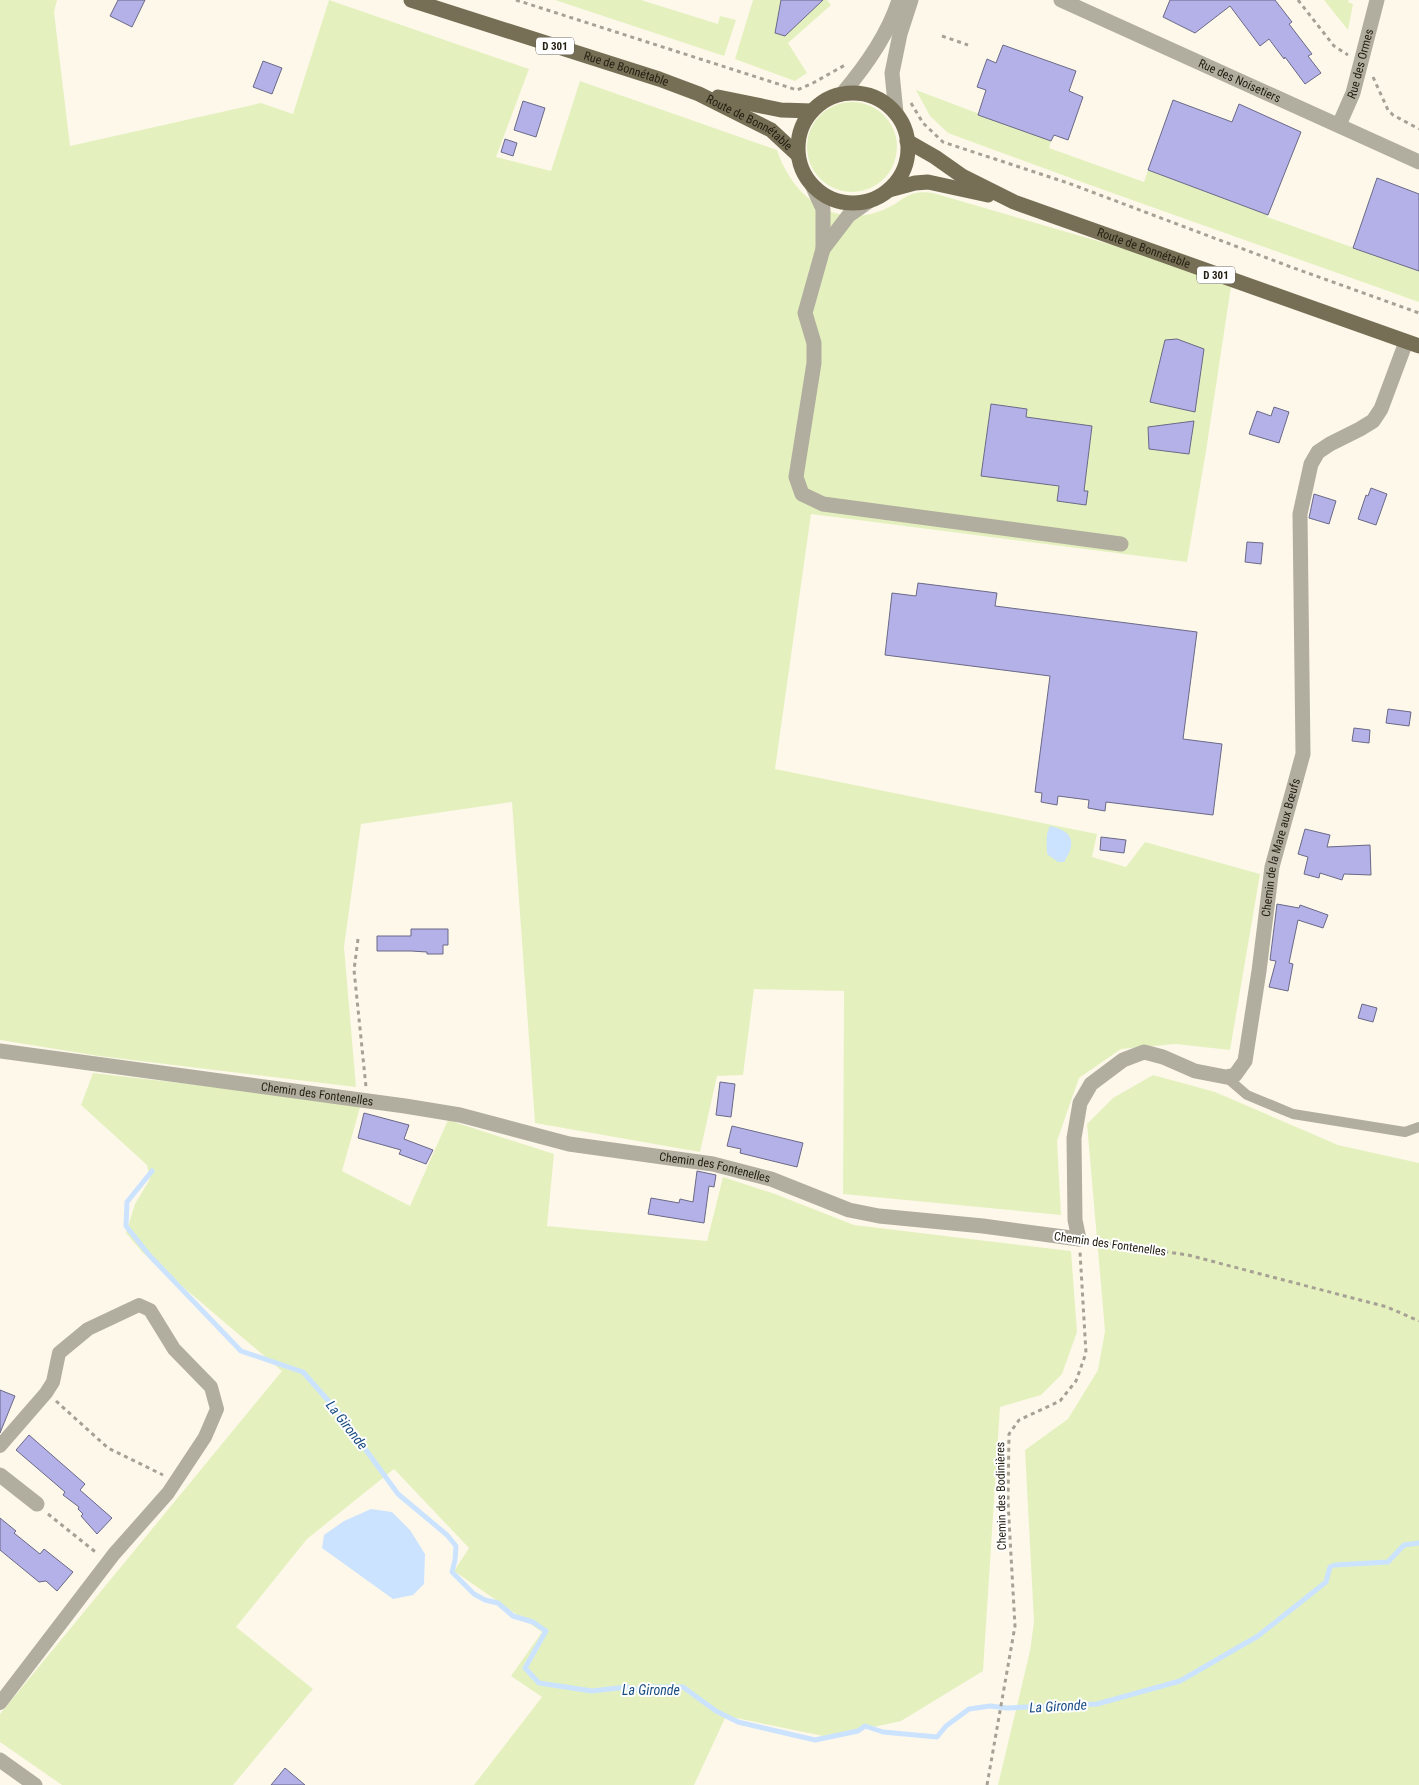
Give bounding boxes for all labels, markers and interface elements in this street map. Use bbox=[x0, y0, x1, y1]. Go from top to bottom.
street label: Rue des Ormes bbox=[1344, 28, 1376, 101]
road number: D 301 bbox=[536, 37, 574, 54]
street label: Rue de Bonnétable bbox=[582, 49, 671, 89]
street label: Rue des Noisetiers bbox=[1196, 56, 1283, 105]
street label: Route de Bonnétable bbox=[704, 92, 795, 153]
street label: Route de Bonnétable bbox=[1095, 225, 1193, 271]
road number: D 301 bbox=[1197, 266, 1235, 284]
street label: Chemin de la Mare aux Bœufs bbox=[1259, 777, 1303, 918]
street label: Chemin des Fontenelles bbox=[260, 1080, 374, 1109]
street label: Chemin des Fontenelles bbox=[658, 1150, 772, 1186]
street label: Chemin des Fontenelles bbox=[1053, 1229, 1167, 1259]
water label: La Gironde bbox=[323, 1397, 371, 1453]
street label: Chemin des Bodinières bbox=[993, 1442, 1009, 1550]
water label: La Gironde bbox=[622, 1682, 680, 1698]
water label: La Gironde bbox=[1029, 1696, 1087, 1716]

